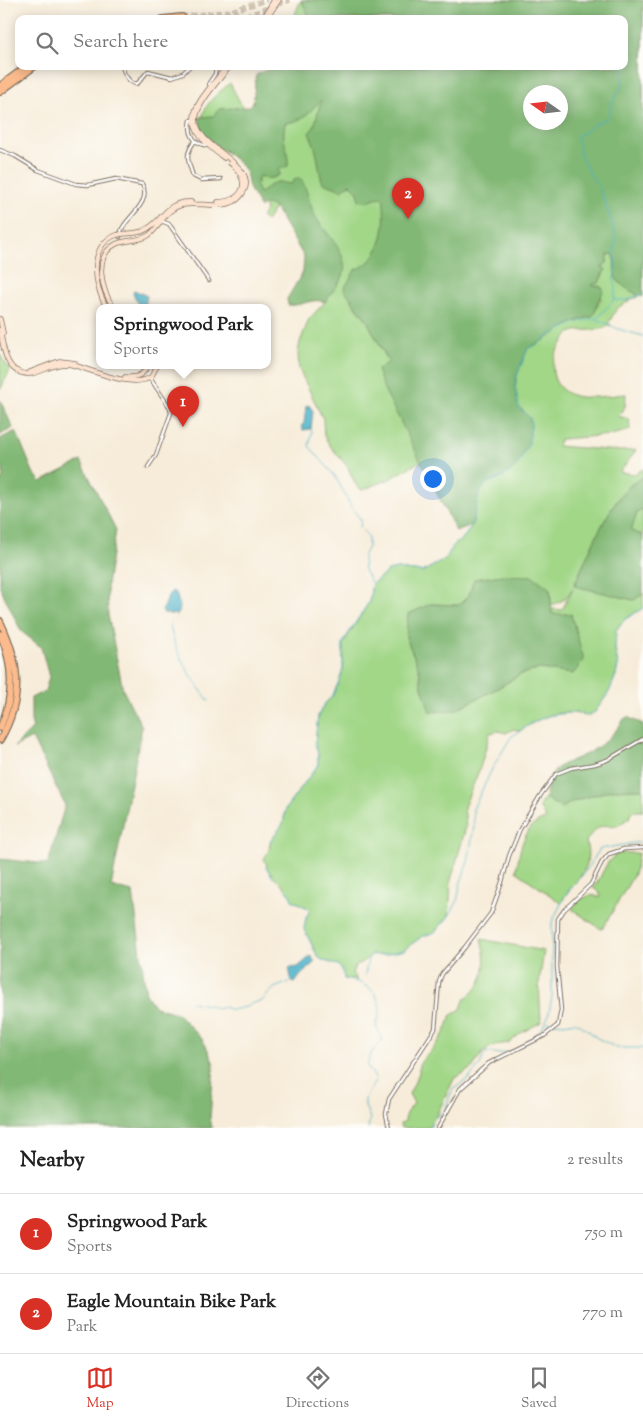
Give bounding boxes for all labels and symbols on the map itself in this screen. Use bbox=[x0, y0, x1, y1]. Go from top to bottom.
north arrow bbox=[523, 85, 568, 130]
pin: 2 bbox=[392, 178, 424, 219]
pin: 1 bbox=[167, 386, 199, 427]
your location bbox=[420, 466, 446, 492]

